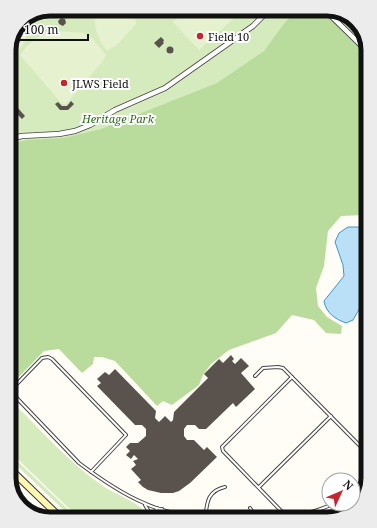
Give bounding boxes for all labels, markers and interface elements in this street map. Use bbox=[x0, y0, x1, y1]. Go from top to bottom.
scale bar bbox=[18, 16, 88, 42]
text: 100 m bbox=[24, 21, 59, 38]
place label: Field 10 bbox=[208, 29, 249, 44]
marker: Field 10 bbox=[195, 31, 205, 41]
place label: JLWS Field bbox=[71, 76, 129, 91]
marker: JLWS Field bbox=[59, 78, 69, 88]
park label: Heritage Park bbox=[81, 111, 155, 126]
north arrow bbox=[321, 472, 361, 512]
text: N bbox=[340, 476, 357, 493]

